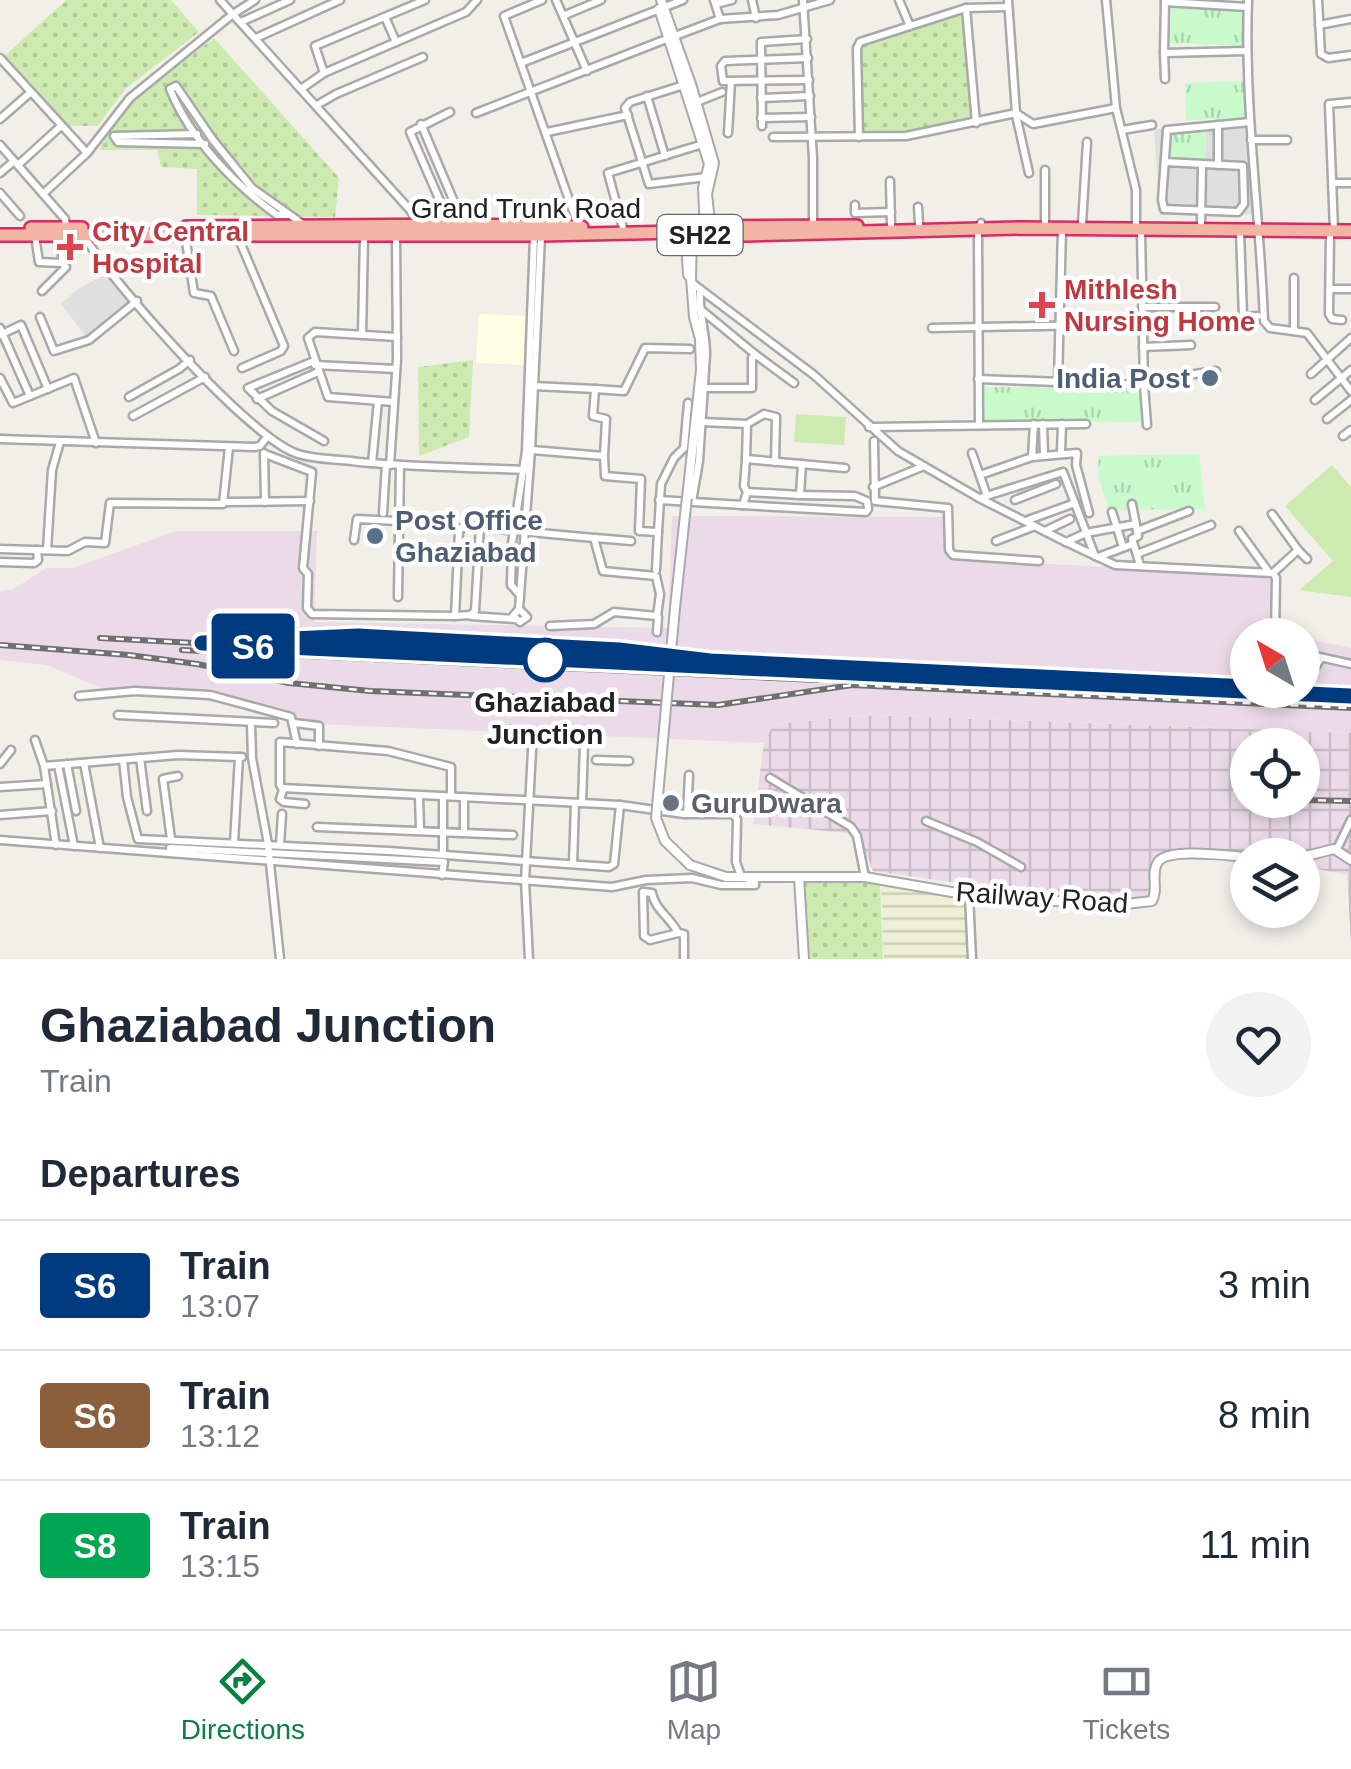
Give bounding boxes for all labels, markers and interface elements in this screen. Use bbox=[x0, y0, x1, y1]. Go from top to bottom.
street label: Grand Trunk Road bbox=[411, 193, 641, 224]
road number: SH22 bbox=[658, 215, 742, 255]
place label: City Central Hospital bbox=[92, 216, 249, 279]
marker: City Central Hospital bbox=[57, 234, 83, 260]
place label: Mithlesh Nursing Home bbox=[1064, 274, 1255, 337]
marker: Mithlesh Nursing Home bbox=[1029, 292, 1055, 318]
place label: India Post bbox=[1056, 363, 1190, 394]
marker: India Post bbox=[1199, 367, 1221, 389]
place label: Post Office Ghaziabad bbox=[395, 505, 543, 568]
marker: Post Office Ghaziabad bbox=[364, 525, 386, 547]
line badge: S6 bbox=[208, 614, 298, 678]
north arrow bbox=[1230, 618, 1320, 708]
map controls bbox=[1230, 618, 1320, 928]
text: S6 bbox=[232, 627, 274, 666]
marker: Ghaziabad Junction bbox=[524, 639, 566, 681]
place label: Ghaziabad Junction bbox=[474, 687, 616, 750]
button: locate bbox=[1230, 728, 1320, 818]
place label: GuruDwara bbox=[691, 788, 842, 819]
marker: GuruDwara bbox=[660, 792, 682, 814]
button: layers bbox=[1230, 838, 1320, 928]
street label: Railway Road bbox=[955, 876, 1129, 919]
button: heart bbox=[1206, 992, 1311, 1097]
text: Ghaziabad Junction bbox=[40, 999, 496, 1052]
text: Train bbox=[40, 1063, 112, 1099]
text: Departures bbox=[40, 1153, 241, 1195]
text: Train bbox=[180, 1245, 271, 1287]
text: 3 min bbox=[1218, 1264, 1311, 1306]
text: S6 bbox=[74, 1266, 116, 1305]
text: 13:07 bbox=[180, 1288, 260, 1324]
text: Train bbox=[180, 1375, 271, 1417]
text: 8 min bbox=[1218, 1394, 1311, 1436]
text: S6 bbox=[74, 1396, 116, 1435]
text: 13:12 bbox=[180, 1418, 260, 1454]
text: Train bbox=[180, 1505, 271, 1547]
text: 11 min bbox=[1200, 1524, 1311, 1566]
text: S8 bbox=[74, 1526, 116, 1565]
text: 13:15 bbox=[180, 1548, 260, 1584]
tab: Directions bbox=[181, 1654, 305, 1746]
tab: Map bbox=[666, 1654, 721, 1746]
tab: Tickets bbox=[1083, 1654, 1170, 1746]

